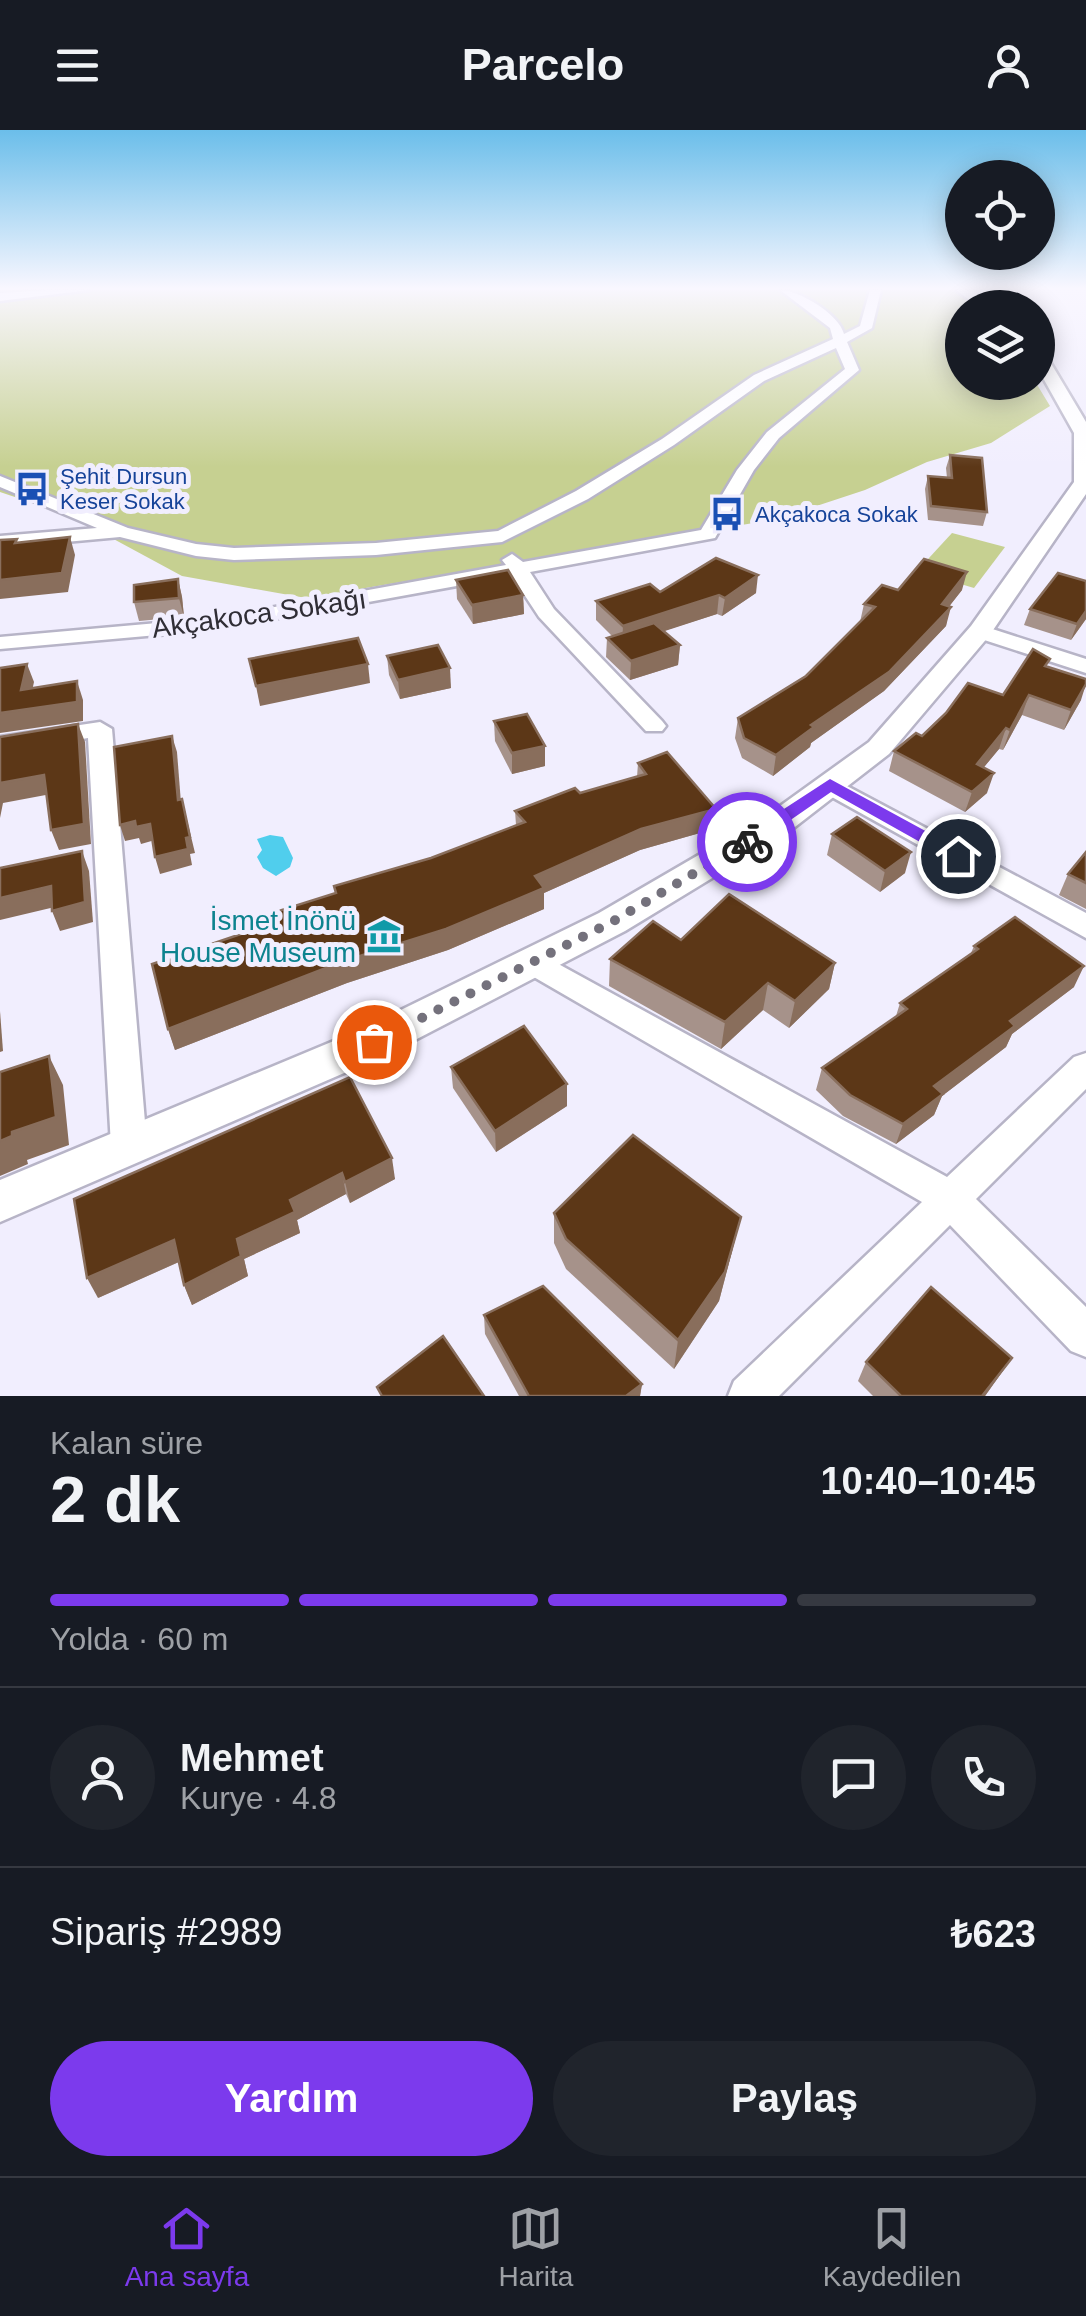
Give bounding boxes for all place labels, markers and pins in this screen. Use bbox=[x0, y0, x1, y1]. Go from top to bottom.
place label: Şehit Dursun Keser Sokak bbox=[60, 464, 187, 514]
bus stop icon: Şehit Dursun Keser Sokak bbox=[13, 470, 51, 508]
bus stop icon: Akçakoca Sokak bbox=[708, 495, 746, 533]
place label: Akçakoca Sokak bbox=[755, 502, 919, 527]
pin bbox=[916, 814, 1001, 899]
place label: İsmet İnönü House Museum bbox=[160, 905, 356, 968]
museum icon: İsmet İnönü House Museum bbox=[365, 917, 403, 955]
pin bbox=[332, 1000, 417, 1085]

